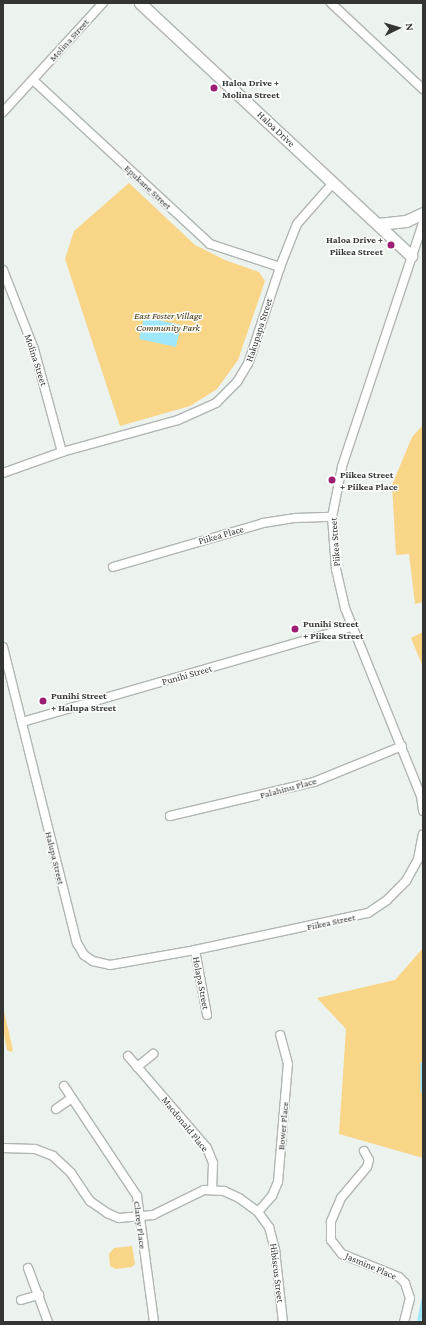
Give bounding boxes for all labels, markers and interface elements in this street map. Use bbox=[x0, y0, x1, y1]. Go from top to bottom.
north arrow bbox=[378, 8, 418, 48]
street label: Molina Street bbox=[47, 16, 91, 64]
text: N bbox=[404, 23, 416, 31]
place label: Haloa Drive + Molina Street bbox=[222, 76, 280, 100]
marker: Haloa Drive + Molina Street bbox=[209, 83, 219, 93]
street label: Haloa Drive bbox=[255, 109, 297, 149]
street label: Epukane Street bbox=[122, 162, 174, 212]
place label: Haloa Drive + Piikea Street bbox=[326, 233, 383, 256]
marker: Haloa Drive + Piikea Street bbox=[386, 240, 396, 250]
street label: Hakupapa Street bbox=[243, 297, 275, 363]
park label: East Foster Village Community Park bbox=[134, 309, 202, 332]
street label: Molina Street bbox=[22, 333, 50, 387]
place label: Piikea Street + Piikea Place bbox=[340, 468, 398, 492]
marker: Piikea Street + Piikea Place bbox=[327, 475, 337, 485]
street label: Piikea Street bbox=[327, 517, 343, 567]
street label: Piikea Place bbox=[197, 523, 245, 547]
place label: Punihi Street + Piikea Street bbox=[303, 617, 364, 640]
marker: Punihi Street + Piikea Street bbox=[290, 624, 300, 634]
street label: Punihi Street bbox=[161, 662, 213, 688]
place label: Punihi Street + Halupa Street bbox=[51, 689, 116, 712]
marker: Punihi Street + Halupa Street bbox=[38, 696, 48, 706]
street label: Palahinu Place bbox=[258, 775, 318, 801]
street label: Halupa Street bbox=[43, 830, 67, 886]
street label: Piikea Street bbox=[306, 911, 356, 933]
street label: Holapa Street bbox=[190, 955, 212, 1011]
street label: Macdonald Place bbox=[159, 1094, 211, 1154]
street label: Bower Place bbox=[275, 1101, 291, 1151]
street label: Clarey Place bbox=[131, 1200, 149, 1250]
street label: Hibiscus Street bbox=[267, 1243, 287, 1303]
street label: Jasmine Place bbox=[344, 1250, 398, 1282]

